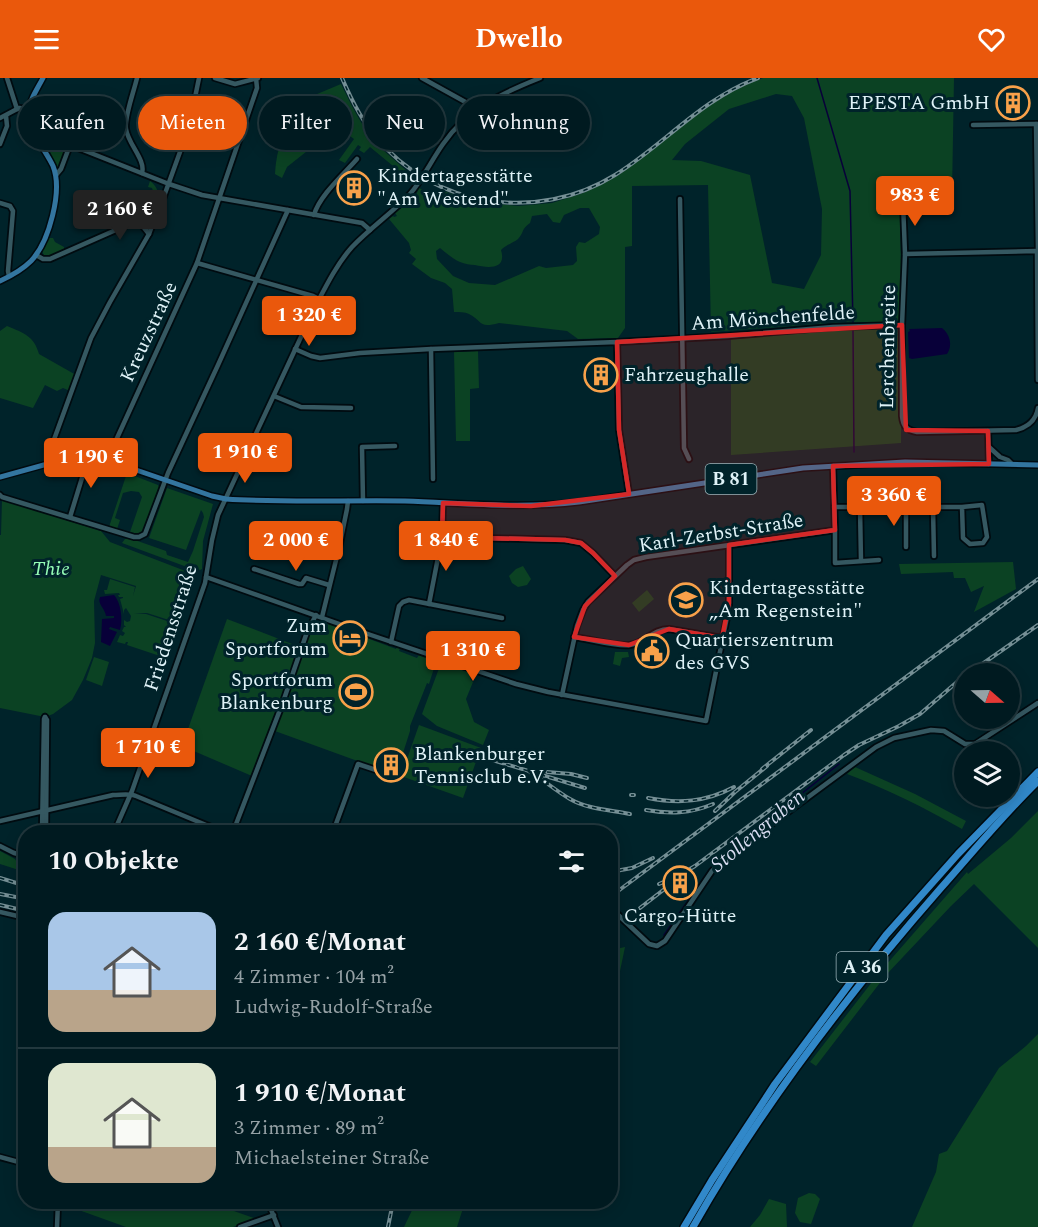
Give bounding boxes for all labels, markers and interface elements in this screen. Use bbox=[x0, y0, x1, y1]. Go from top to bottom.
text: Dwello bbox=[475, 18, 563, 60]
icon: menu bbox=[30, 23, 63, 56]
icon: heart bbox=[975, 23, 1008, 56]
building icon: EPESTA GmbH bbox=[995, 85, 1031, 121]
place label: EPESTA GmbH bbox=[848, 88, 990, 118]
chip: Kaufen bbox=[18, 96, 126, 150]
chip: Mieten bbox=[138, 96, 247, 150]
chip: Filter bbox=[259, 96, 352, 150]
chip: Neu bbox=[364, 96, 445, 150]
chip: Wohnung bbox=[457, 96, 590, 150]
place label: Kindertagesstätte "Am Westend" bbox=[377, 161, 533, 214]
building icon: Kindertagesstätte "Am Westend" bbox=[336, 170, 372, 206]
pin: 983 € bbox=[873, 176, 957, 227]
text: 983 € bbox=[890, 180, 940, 210]
pin: 2 160 € bbox=[65, 190, 175, 241]
text: 2 160 € bbox=[87, 194, 153, 224]
street label: Kreuzstraße bbox=[113, 277, 185, 387]
street label: Lerchenbreite bbox=[872, 285, 904, 409]
pin: 1 320 € bbox=[254, 296, 364, 347]
street label: Am Mönchenfelde bbox=[690, 297, 856, 339]
text: 1 320 € bbox=[276, 300, 342, 330]
building icon: Fahrzeughalle bbox=[583, 357, 619, 393]
place label: Fahrzeughalle bbox=[624, 360, 749, 390]
pin: 1 910 € bbox=[190, 433, 300, 484]
text: 1 910 € bbox=[212, 437, 278, 467]
pin: 1 190 € bbox=[36, 438, 146, 489]
text: 1 190 € bbox=[58, 442, 124, 472]
road number: B 81 bbox=[706, 464, 756, 494]
pin: 3 360 € bbox=[839, 476, 949, 527]
text: 3 360 € bbox=[861, 480, 927, 510]
street label: Karl-Zerbst-Straße bbox=[636, 505, 806, 561]
pin: 2 000 € bbox=[241, 521, 351, 572]
pin: 1 840 € bbox=[391, 521, 501, 572]
text: 2 000 € bbox=[263, 525, 329, 555]
text: 1 840 € bbox=[413, 525, 479, 555]
park label: Thie bbox=[32, 554, 70, 584]
street label: Friedensstraße bbox=[136, 561, 206, 695]
place label: Kindertagesstätte „Am Regenstein" bbox=[709, 573, 865, 626]
school or university icon: Kindertagesstätte „Am Regenstein" bbox=[668, 582, 704, 618]
place label: Zum Sportforum bbox=[225, 611, 327, 664]
hotel icon: Zum Sportforum bbox=[332, 620, 368, 656]
place label: Quartierszentrum des GVS bbox=[675, 625, 834, 678]
pin: 1 310 € bbox=[418, 631, 528, 682]
public building icon: Quartierszentrum des GVS bbox=[634, 633, 670, 669]
text: 1 310 € bbox=[440, 635, 506, 665]
north arrow bbox=[954, 663, 1020, 729]
map controls bbox=[954, 663, 1020, 807]
place label: Sportforum Blankenburg bbox=[220, 665, 333, 718]
sports icon: Sportforum Blankenburg bbox=[338, 674, 374, 710]
pin: 1 710 € bbox=[93, 728, 203, 779]
text: 1 710 € bbox=[115, 732, 181, 762]
place label: Blankenburger Tennisclub e.V. bbox=[414, 739, 547, 792]
button: layers bbox=[954, 741, 1020, 807]
building icon: Blankenburger Tennisclub e.V. bbox=[373, 747, 409, 783]
water label: Stollengraben bbox=[703, 781, 813, 881]
text: 10 Objekte bbox=[48, 841, 179, 881]
icon: filters bbox=[555, 845, 588, 878]
building icon: Cargo-Hütte bbox=[662, 865, 698, 901]
place label: Cargo-Hütte bbox=[624, 901, 736, 931]
text: 2 160 €/Monat bbox=[234, 922, 406, 962]
icon: home bbox=[96, 936, 168, 1008]
road number: A 36 bbox=[836, 952, 888, 982]
text: 4 Zimmer · 104 m² bbox=[234, 962, 394, 992]
text: Ludwig-Rudolf-Straße bbox=[234, 992, 433, 1022]
text: 1 910 €/Monat bbox=[234, 1073, 406, 1113]
icon: home bbox=[96, 1087, 168, 1159]
text: 3 Zimmer · 89 m² bbox=[234, 1113, 384, 1143]
text: Michaelsteiner Straße bbox=[234, 1143, 429, 1173]

